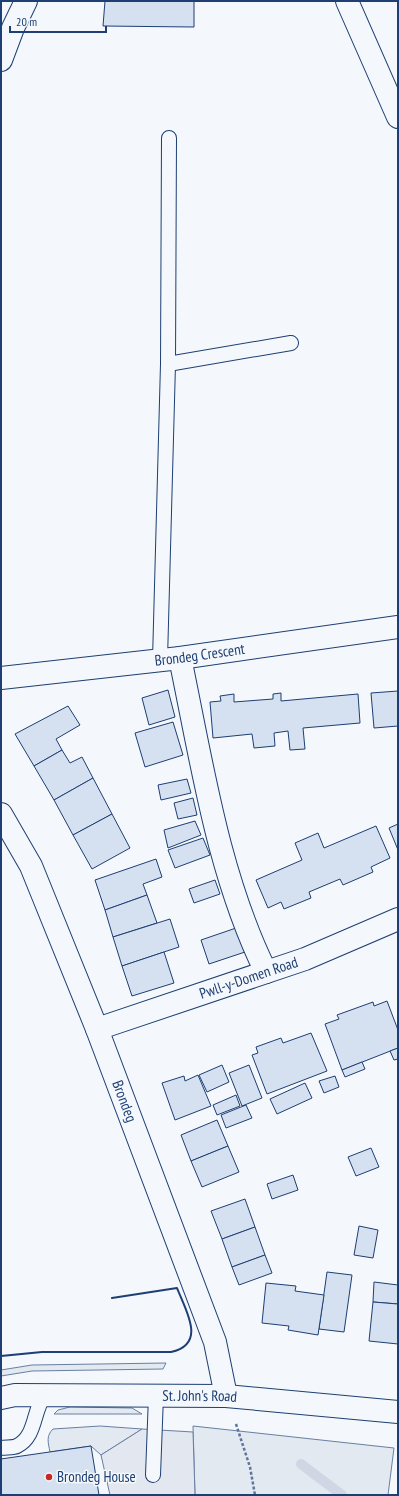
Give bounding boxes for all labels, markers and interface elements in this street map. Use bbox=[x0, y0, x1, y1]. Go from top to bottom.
scale bar bbox=[10, 8, 106, 34]
text: 20 m bbox=[16, 14, 37, 29]
street label: Brondeg Crescent bbox=[154, 639, 246, 670]
street label: Pwll-y-Domen Road bbox=[197, 952, 300, 1003]
street label: Brondeg bbox=[108, 1077, 141, 1125]
street label: St. John's Road bbox=[162, 1386, 238, 1406]
place label: Brondeg House bbox=[57, 1467, 136, 1486]
marker: Brondeg House bbox=[44, 1472, 54, 1482]

